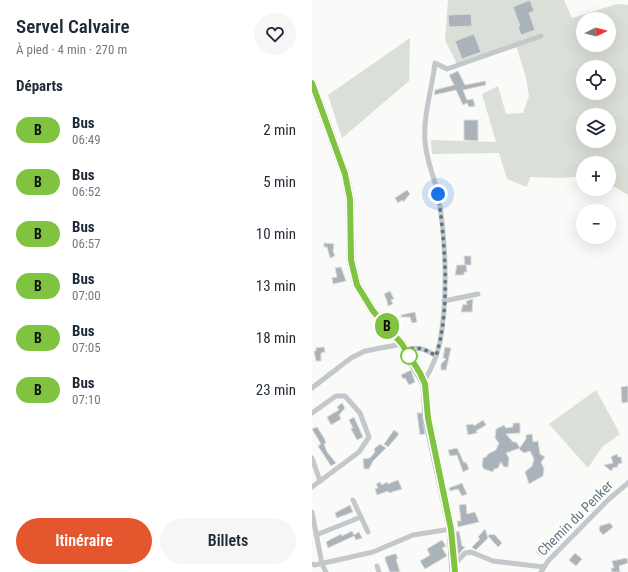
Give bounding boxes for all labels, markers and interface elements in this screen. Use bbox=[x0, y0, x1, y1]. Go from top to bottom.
north arrow bbox=[576, 12, 616, 52]
map controls bbox=[576, 12, 616, 244]
button: heart bbox=[254, 13, 296, 55]
text: Servel Calvaire bbox=[16, 15, 130, 38]
text: À pied · 4 min · 270 m bbox=[16, 42, 127, 57]
button: locate bbox=[576, 60, 616, 100]
text: Départs bbox=[16, 77, 63, 95]
button: layers bbox=[576, 108, 616, 148]
text: Bus bbox=[72, 114, 95, 132]
text: 2 min bbox=[263, 121, 296, 139]
text: B bbox=[34, 122, 42, 138]
text: 06:49 bbox=[72, 132, 101, 147]
button: + bbox=[576, 156, 616, 196]
text: Bus bbox=[72, 166, 95, 184]
text: 5 min bbox=[263, 173, 296, 191]
text: B bbox=[34, 174, 42, 190]
text: 06:52 bbox=[72, 184, 101, 199]
your location bbox=[428, 184, 448, 204]
button: − bbox=[576, 204, 616, 244]
text: Bus bbox=[72, 218, 95, 236]
text: 10 min bbox=[256, 225, 296, 243]
text: B bbox=[34, 226, 42, 242]
text: 06:57 bbox=[72, 236, 101, 251]
text: Bus bbox=[72, 270, 95, 288]
text: 13 min bbox=[256, 277, 296, 295]
text: B bbox=[34, 278, 42, 294]
text: 07:00 bbox=[72, 288, 101, 303]
line badge: B bbox=[374, 313, 400, 339]
text: B bbox=[383, 318, 391, 334]
text: Bus bbox=[72, 322, 95, 340]
text: 18 min bbox=[256, 329, 296, 347]
text: B bbox=[34, 330, 42, 346]
text: 07:05 bbox=[72, 340, 101, 355]
unlabelled marker bbox=[400, 347, 418, 365]
text: Bus bbox=[72, 374, 95, 392]
text: 23 min bbox=[256, 381, 296, 399]
text: B bbox=[34, 382, 42, 398]
text: 07:10 bbox=[72, 392, 101, 407]
street label: Chemin du Penker bbox=[534, 477, 616, 559]
button: Itinéraire bbox=[16, 518, 152, 564]
button: Billets bbox=[160, 518, 296, 564]

